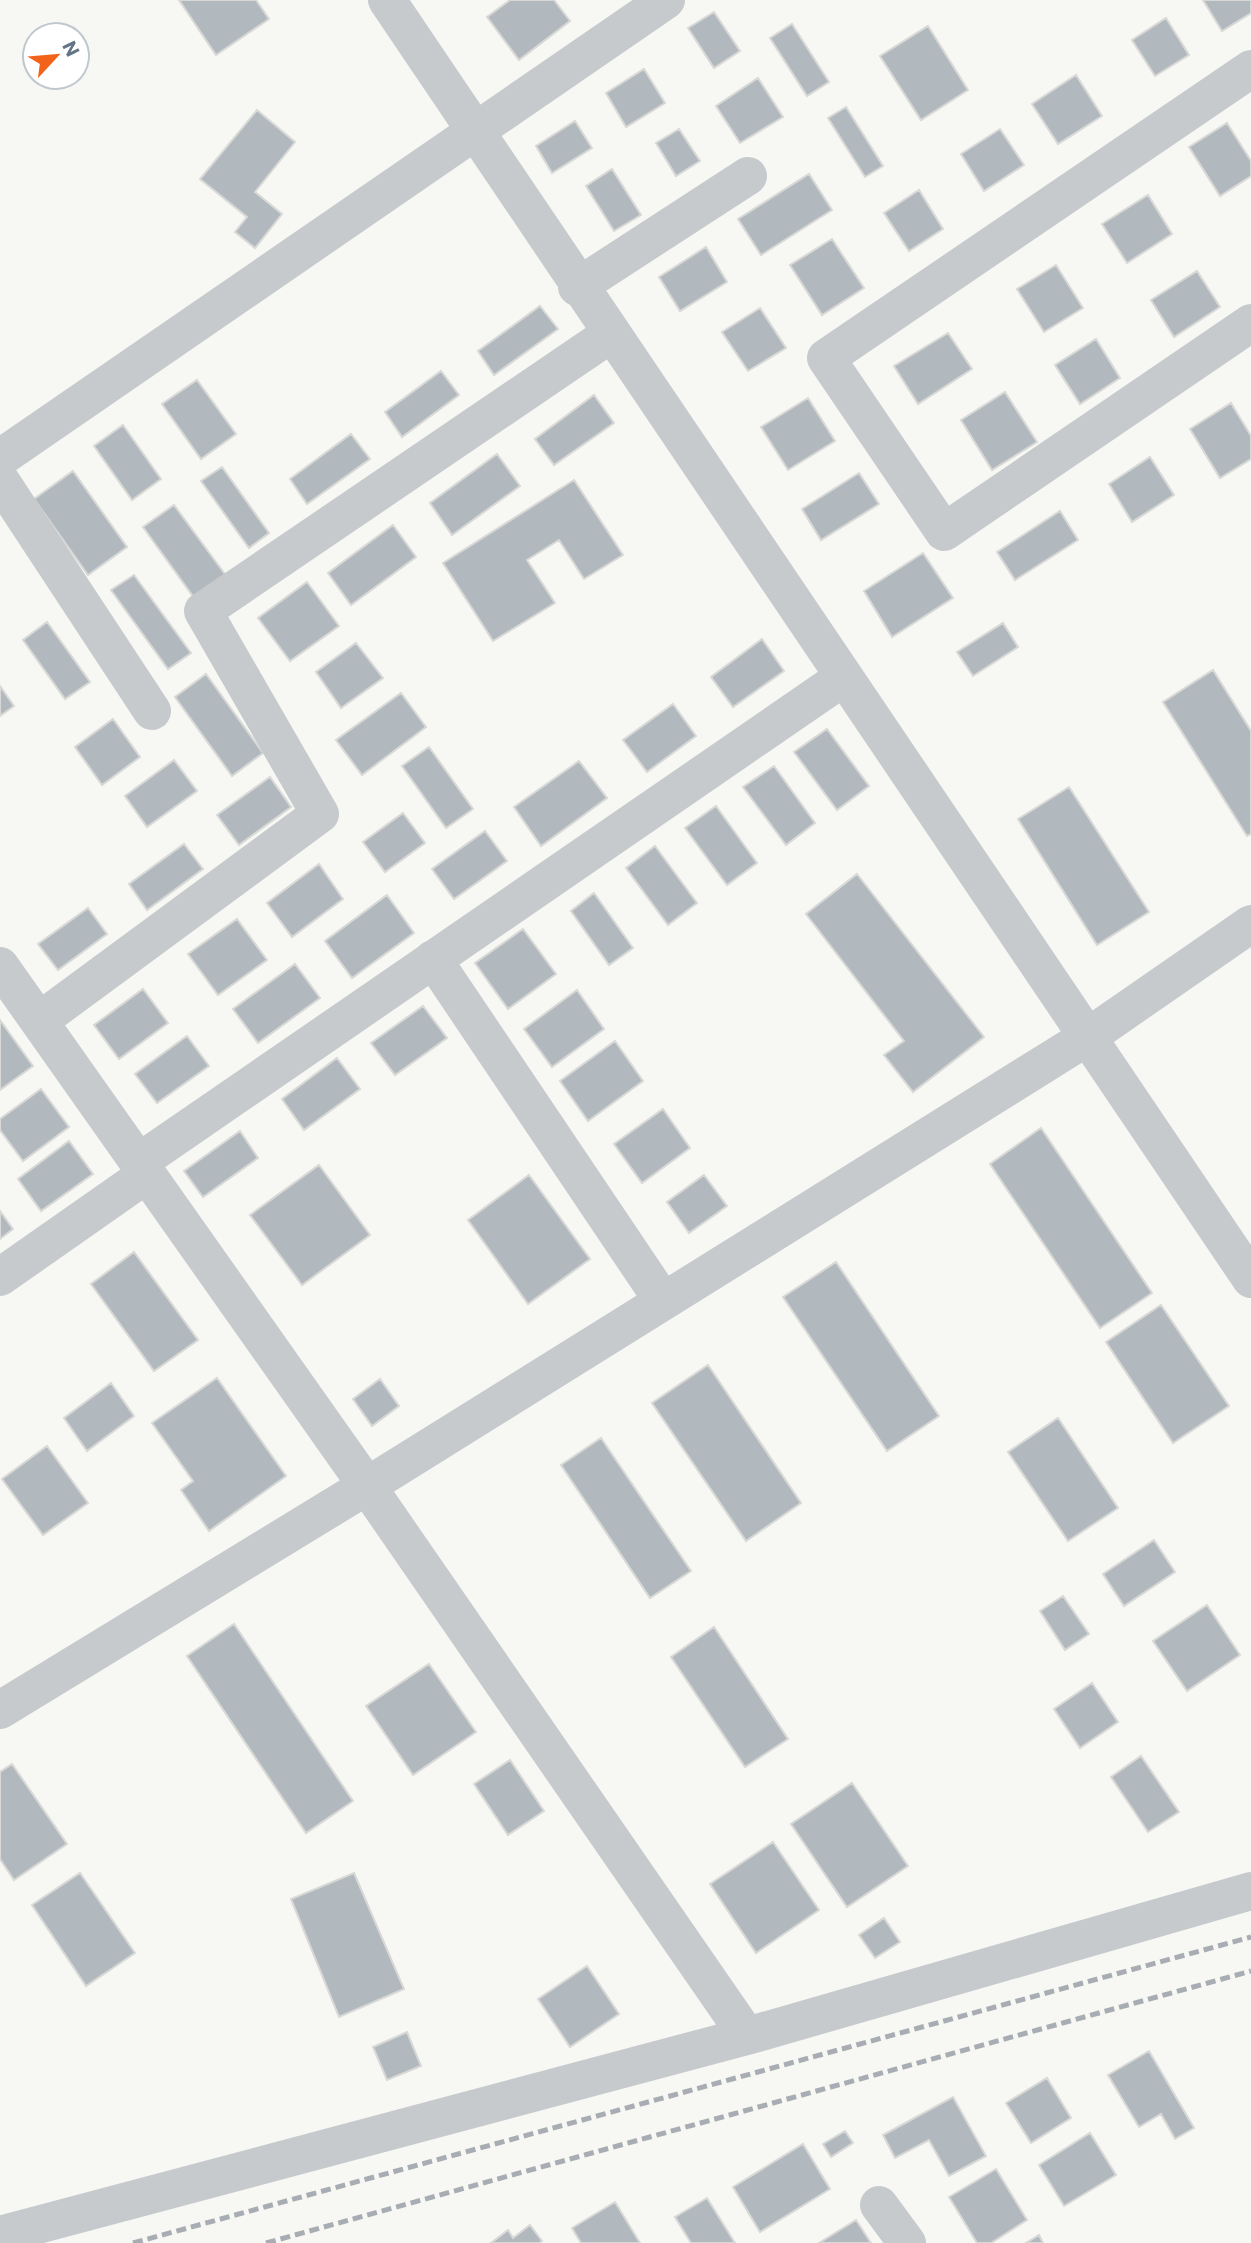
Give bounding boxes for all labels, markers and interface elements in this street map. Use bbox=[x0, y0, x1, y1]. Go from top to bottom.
north arrow bbox=[21, 21, 91, 91]
text: N bbox=[58, 37, 85, 60]

